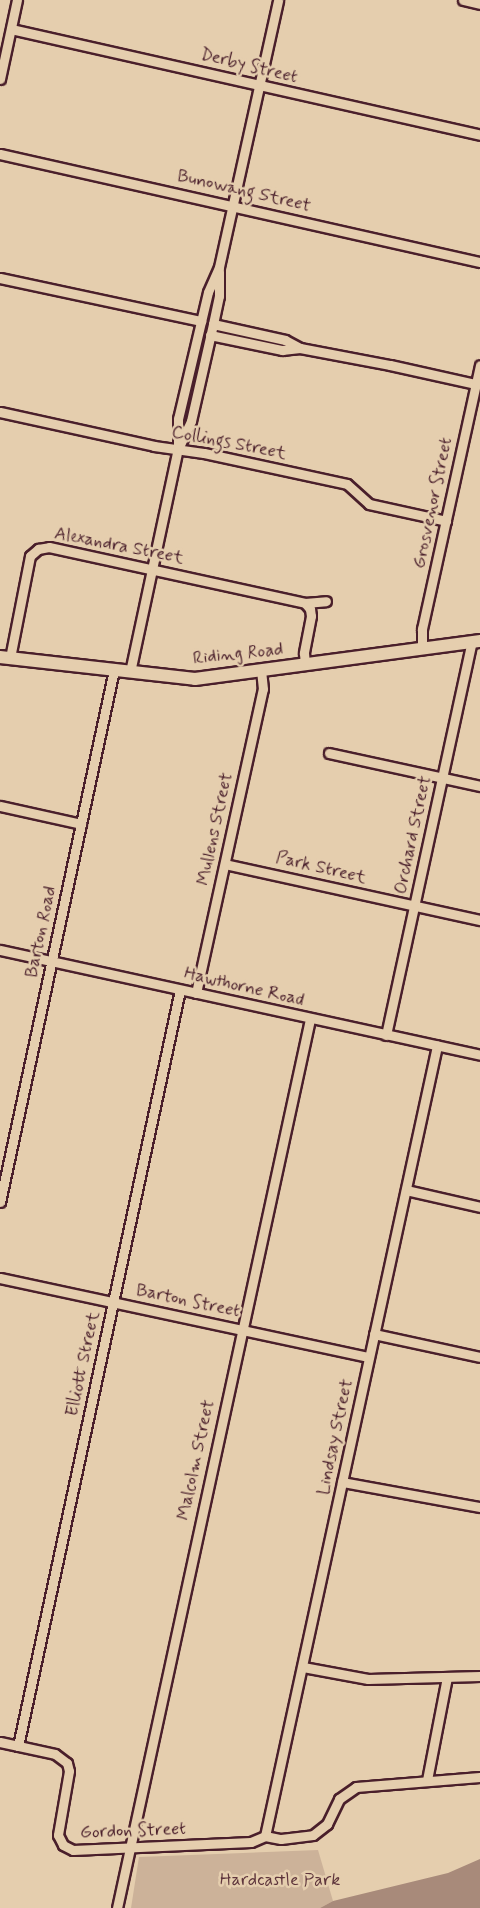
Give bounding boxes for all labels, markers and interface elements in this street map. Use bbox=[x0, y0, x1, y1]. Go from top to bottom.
street label: Derby Street bbox=[197, 43, 301, 89]
street label: Bunowang Street bbox=[176, 165, 312, 217]
street label: Collings Street bbox=[170, 421, 288, 465]
street label: Grosvenor Street bbox=[408, 434, 458, 572]
street label: Alexandra Street bbox=[53, 523, 185, 569]
street label: Riding Road bbox=[192, 639, 284, 669]
street label: Mullens Street bbox=[193, 771, 237, 887]
street label: Orchard Street bbox=[390, 774, 436, 896]
street label: Park Street bbox=[274, 847, 368, 889]
street label: Barton Road bbox=[21, 884, 61, 980]
street label: Hawthorne Road bbox=[182, 963, 306, 1011]
street label: Barton Street bbox=[133, 1279, 243, 1323]
street label: Elliott Street bbox=[61, 1310, 105, 1418]
street label: Lindsay Street bbox=[312, 1378, 358, 1496]
street label: Malcolm Street bbox=[173, 1398, 219, 1522]
street label: Gordon Street bbox=[78, 1818, 188, 1844]
park label: Hardcastle Park bbox=[220, 1869, 340, 1891]

